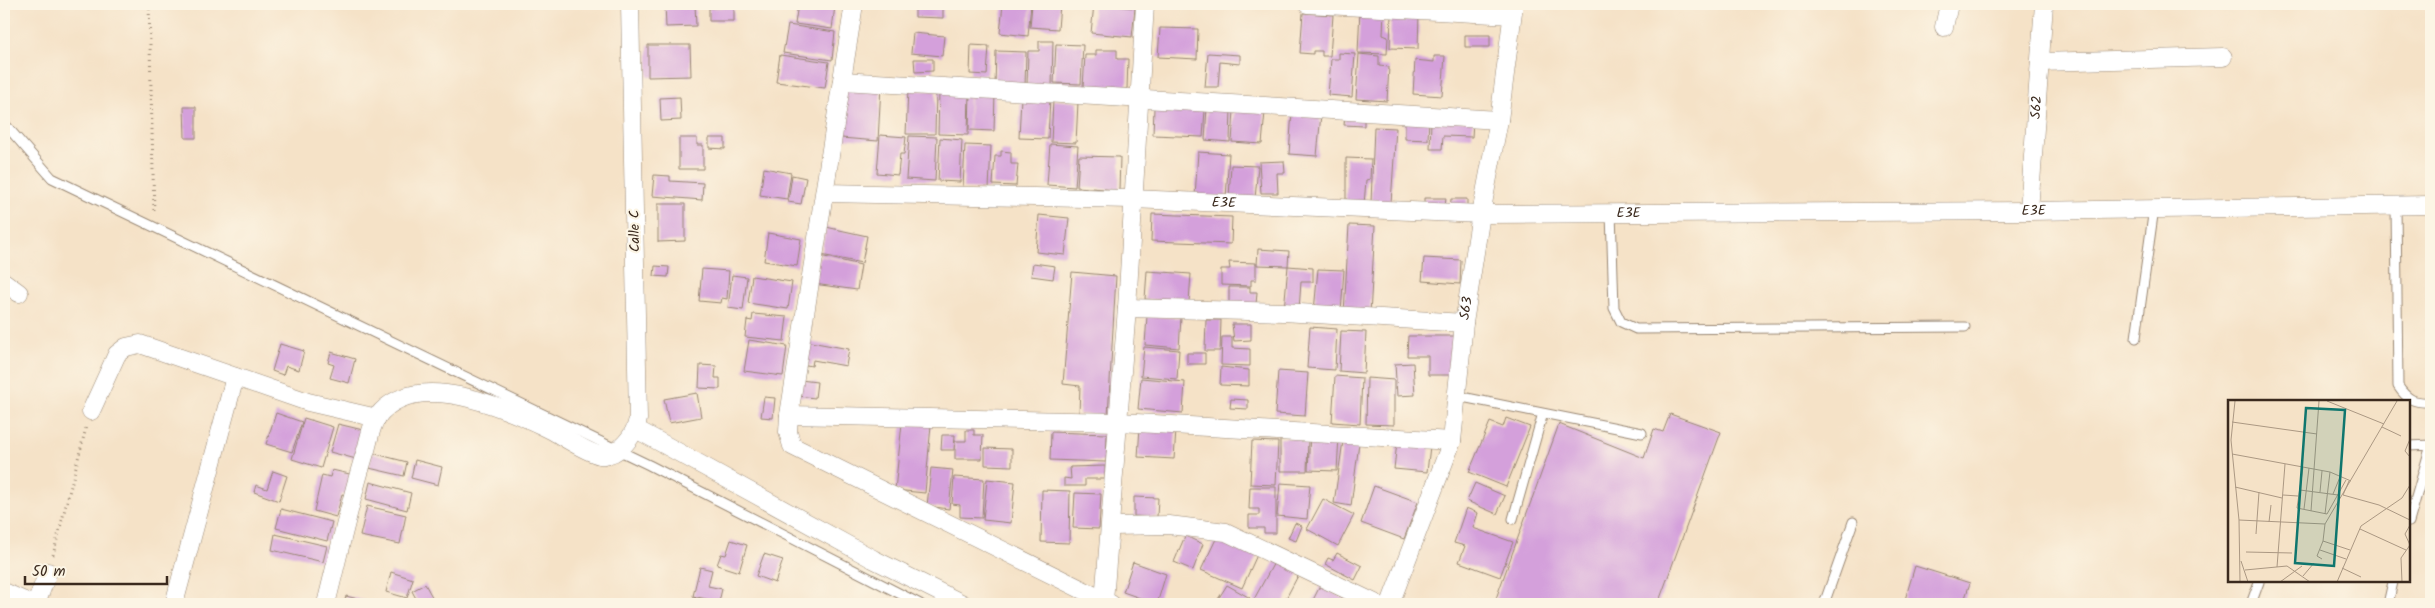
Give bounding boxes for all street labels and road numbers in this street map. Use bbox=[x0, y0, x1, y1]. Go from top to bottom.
street label: S62 bbox=[2025, 95, 2048, 120]
street label: E3E bbox=[1211, 191, 1237, 214]
street label: E3E bbox=[2021, 200, 2047, 222]
street label: E3E bbox=[1616, 202, 1642, 224]
street label: Calle C bbox=[624, 210, 646, 252]
street label: S63 bbox=[1454, 295, 1479, 321]

